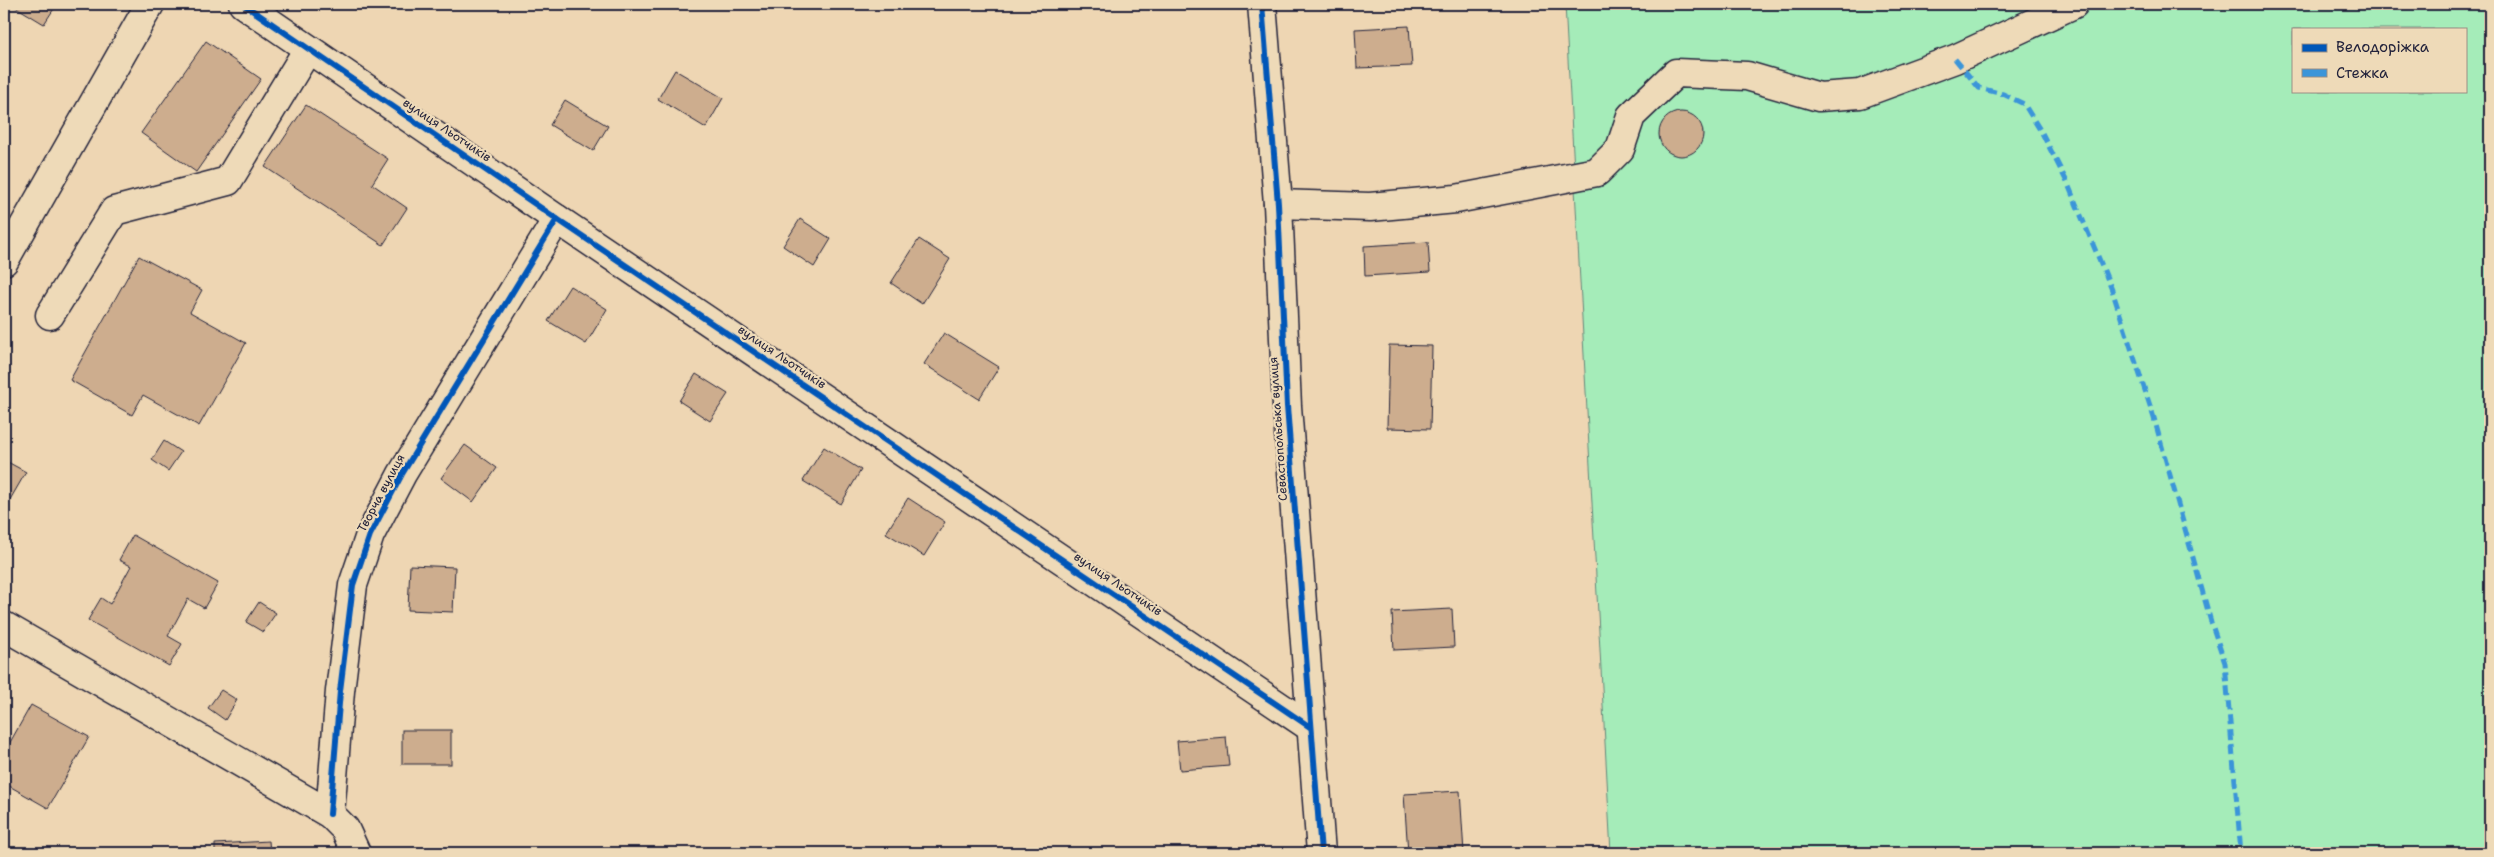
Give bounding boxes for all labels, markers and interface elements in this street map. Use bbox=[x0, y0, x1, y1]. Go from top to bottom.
legend bbox=[2292, 28, 2466, 92]
text: Велодоріжка bbox=[2336, 37, 2430, 57]
text: Стежка bbox=[2336, 63, 2389, 83]
street label: вулиця Льотчиків bbox=[400, 95, 494, 165]
street label: вулиця Льотчиків bbox=[735, 322, 829, 392]
street label: Севастопольська вулиця bbox=[1265, 356, 1291, 502]
street label: Творча вулиця bbox=[354, 451, 408, 535]
street label: вулиця Льотчиків bbox=[1071, 549, 1165, 619]

